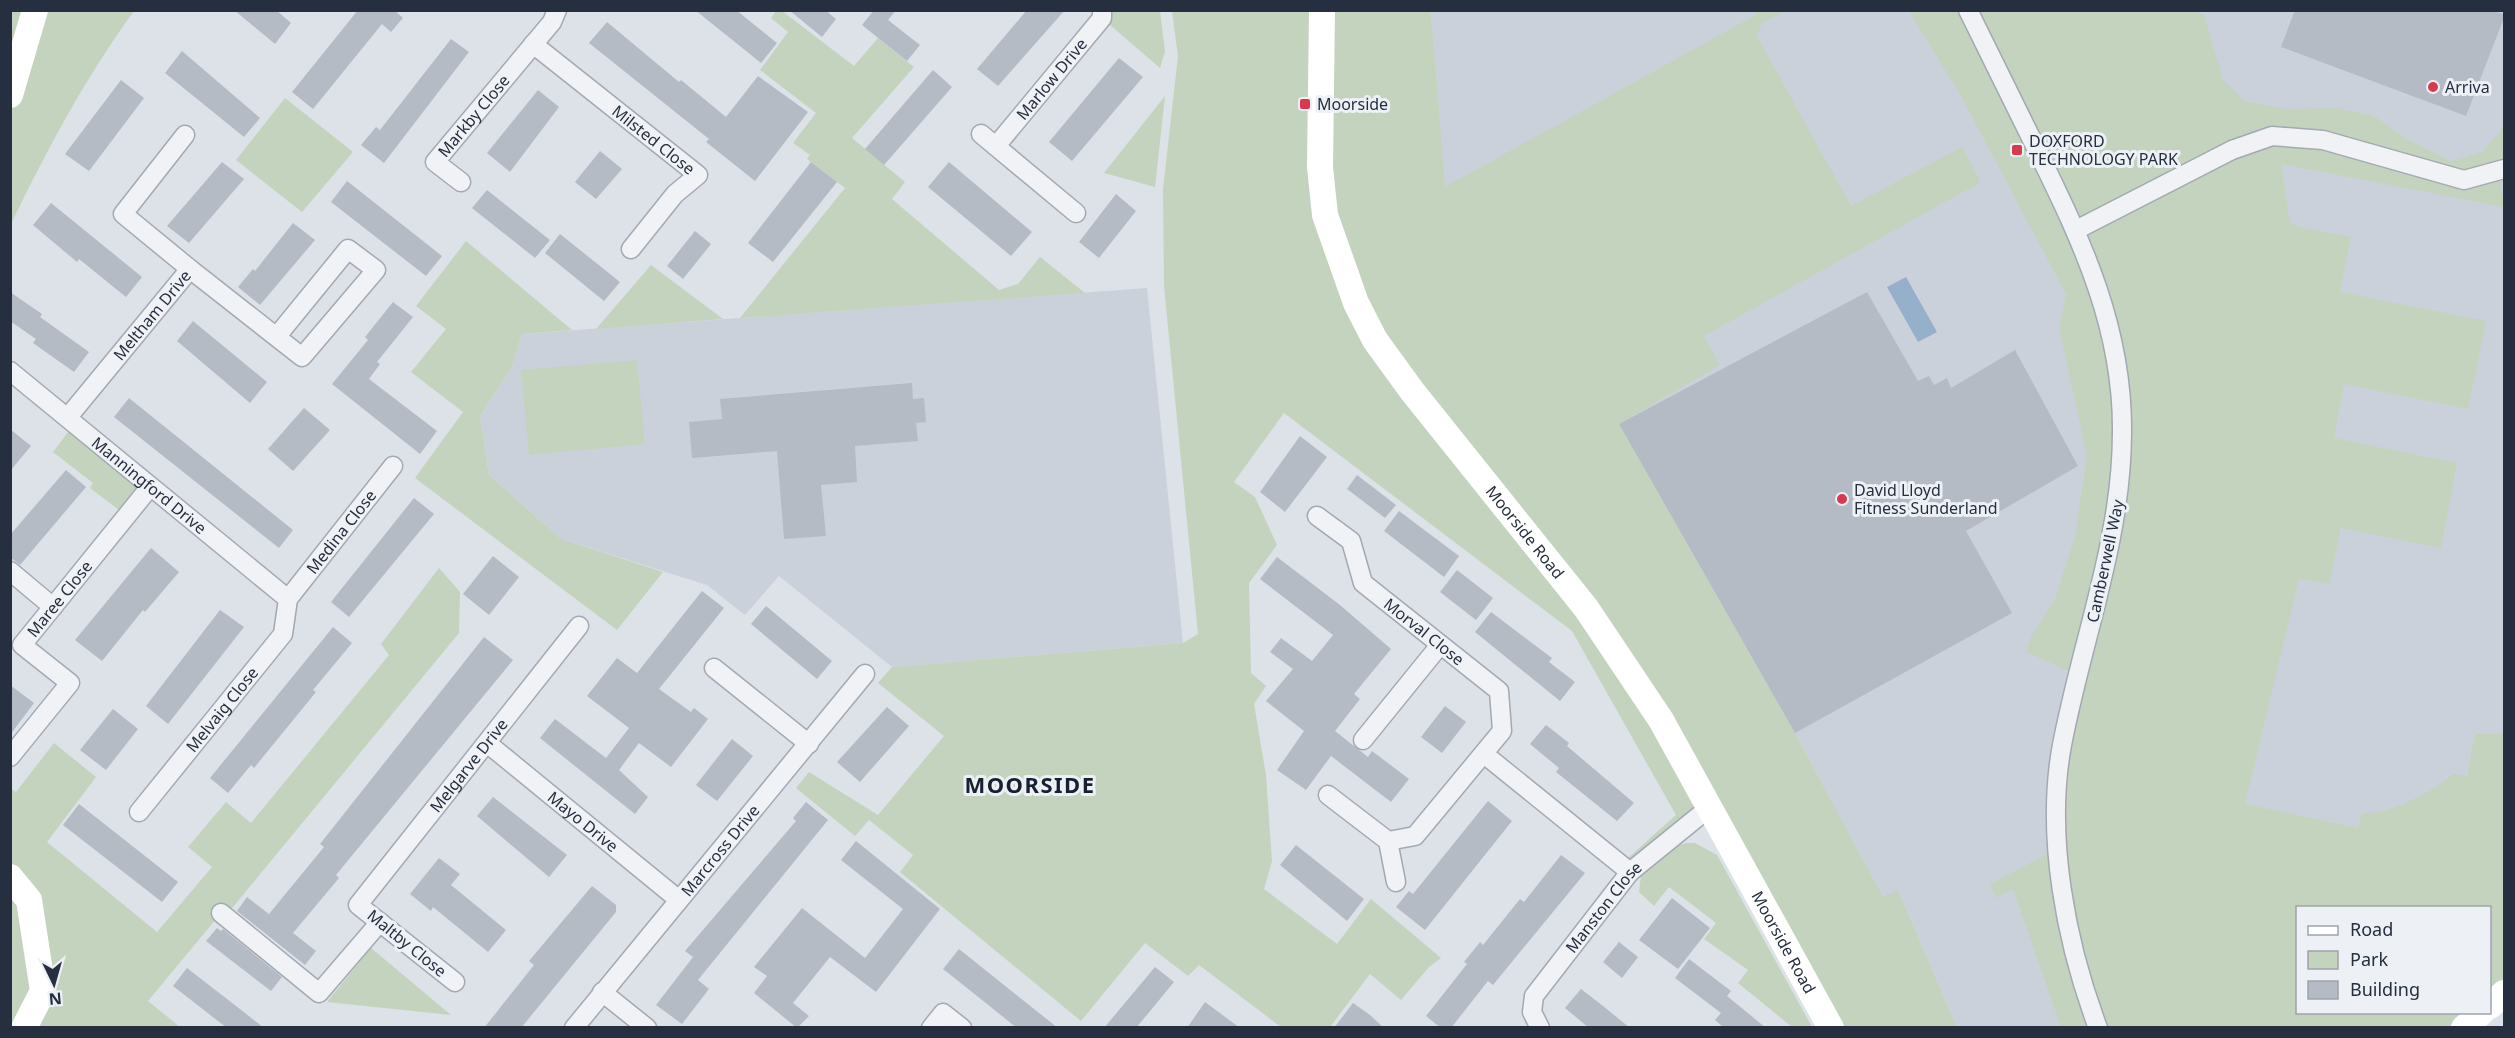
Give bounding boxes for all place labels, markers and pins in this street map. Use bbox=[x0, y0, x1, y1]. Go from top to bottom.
place label: Arriva bbox=[2445, 76, 2490, 98]
marker: Arriva bbox=[2426, 80, 2440, 94]
place label: Moorside bbox=[1317, 93, 1388, 115]
marker: Moorside bbox=[1298, 97, 1312, 111]
place label: DOXFORD TECHNOLOGY PARK bbox=[2029, 130, 2178, 170]
marker: DOXFORD TECHNOLOGY PARK bbox=[2010, 143, 2024, 157]
place label: David Lloyd Fitness Sunderland bbox=[1854, 479, 1997, 519]
marker: David Lloyd Fitness Sunderland bbox=[1835, 492, 1849, 506]

